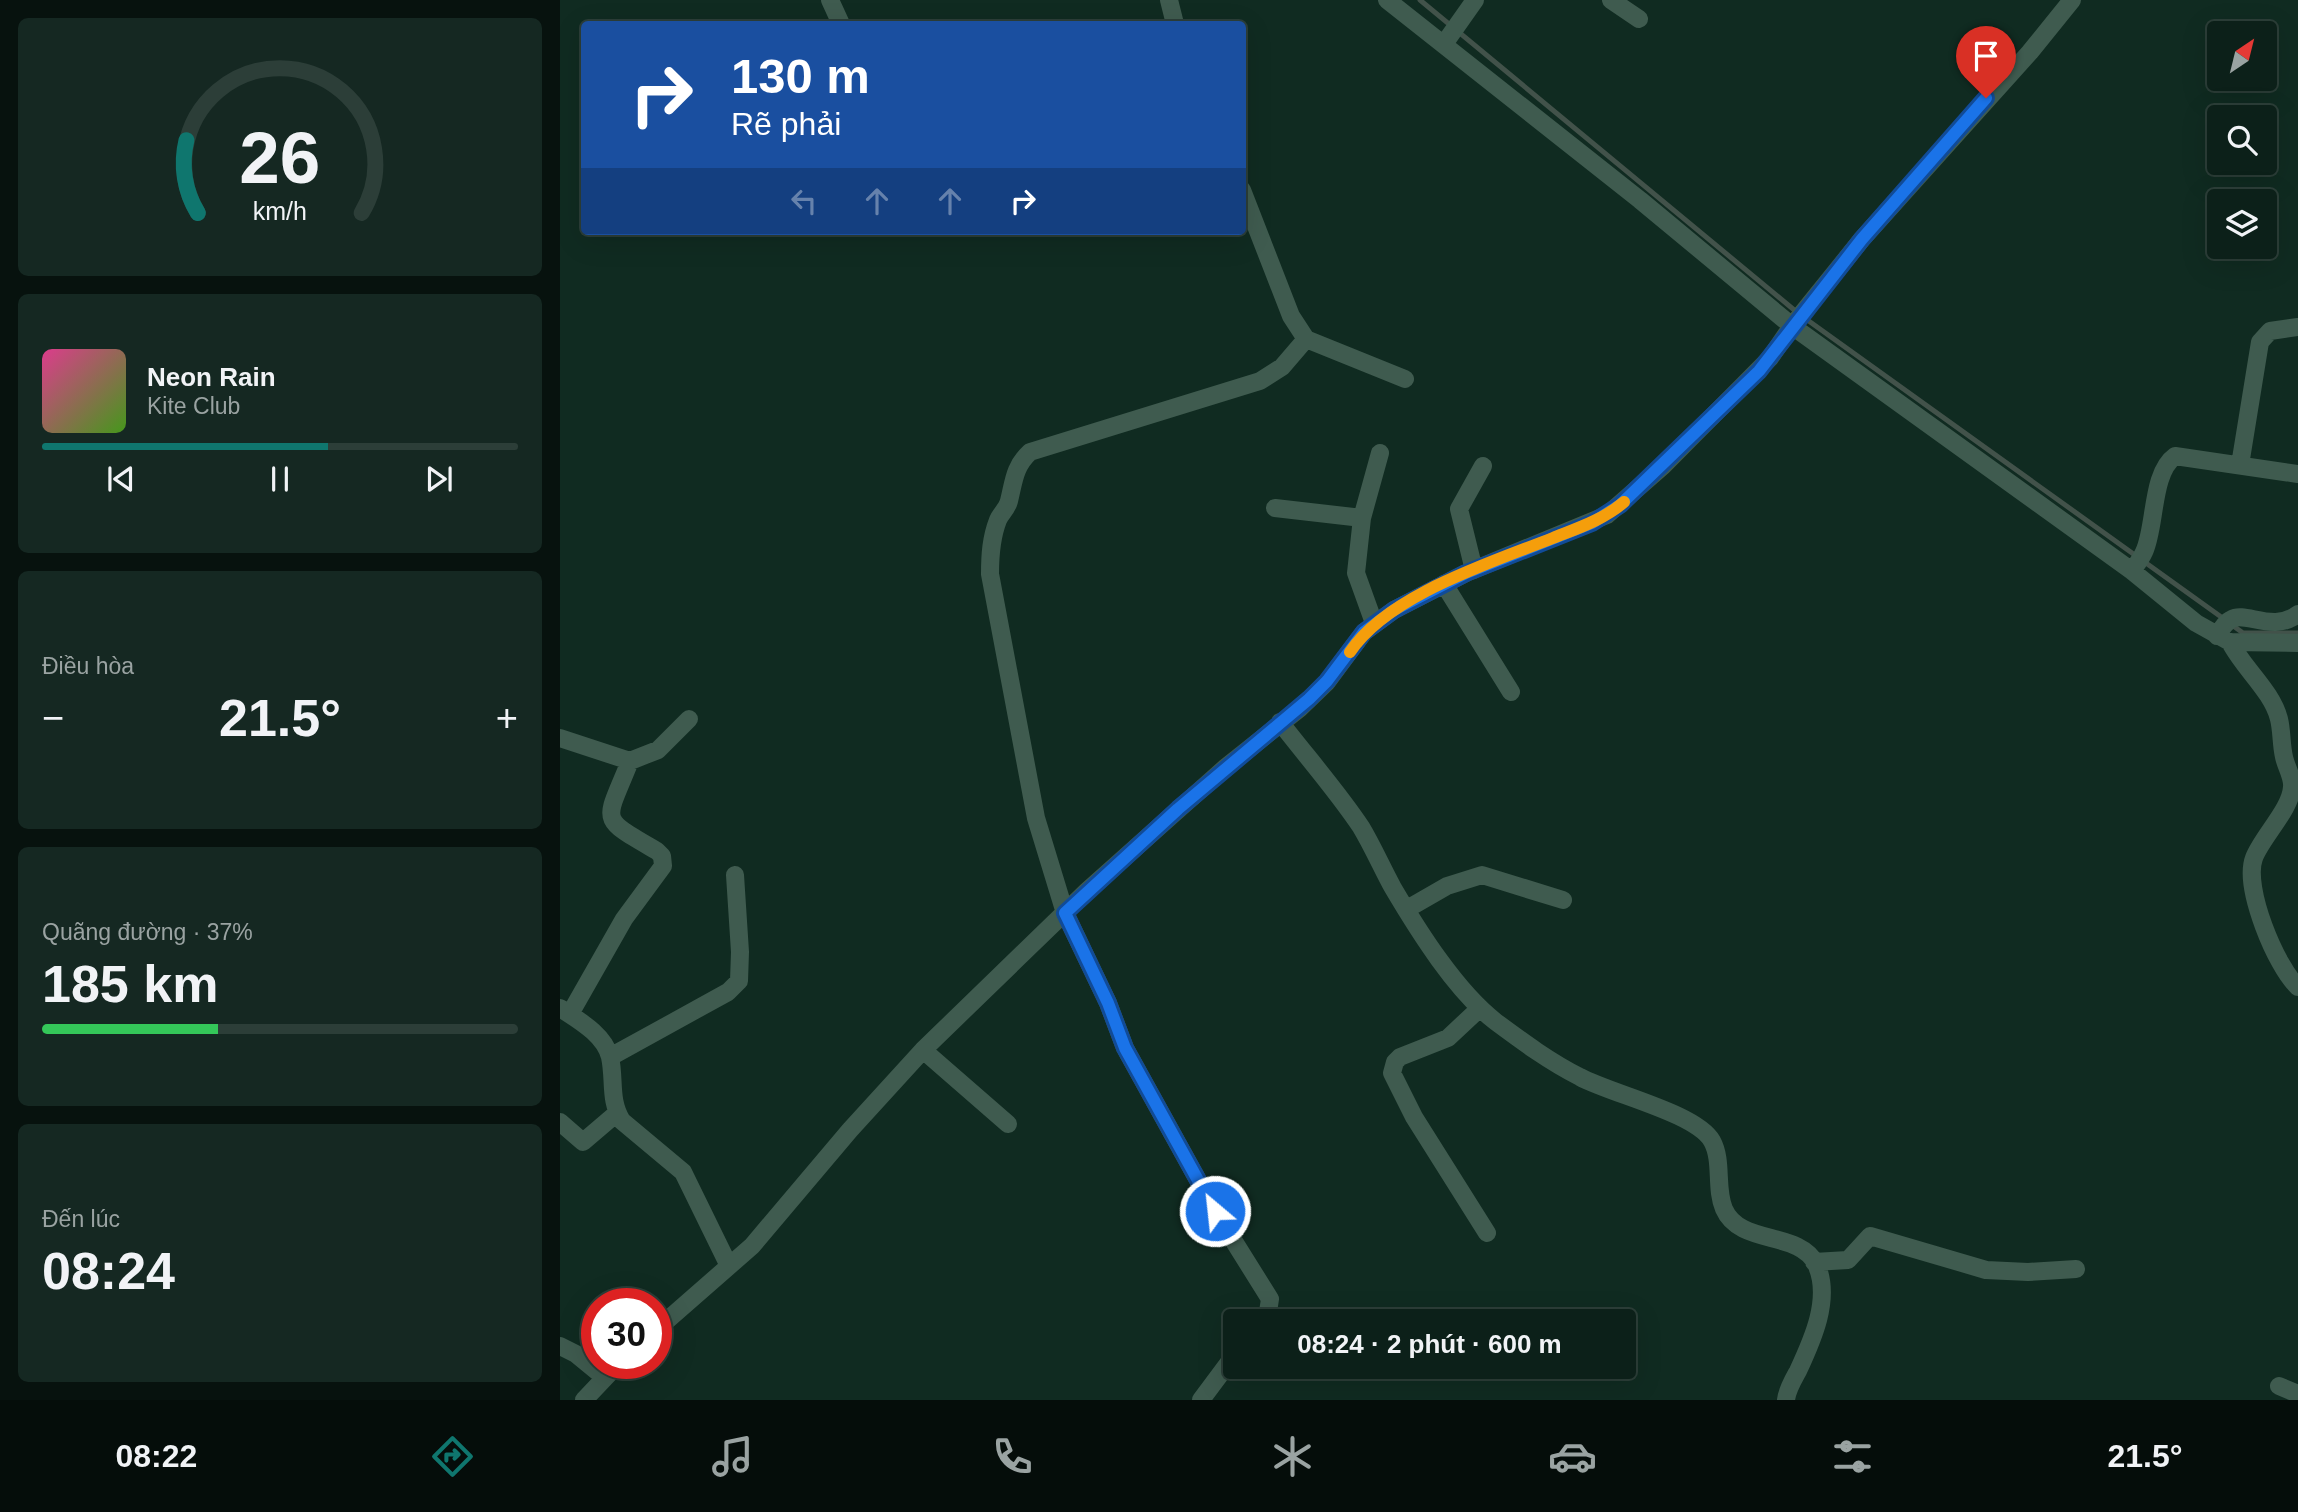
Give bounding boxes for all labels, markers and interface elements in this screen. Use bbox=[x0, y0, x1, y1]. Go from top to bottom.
north arrow bbox=[2207, 21, 2277, 91]
map controls bbox=[2207, 21, 2277, 259]
pin bbox=[1956, 26, 2016, 98]
icon: arrive bbox=[1967, 37, 2005, 75]
icon: right bbox=[616, 49, 707, 140]
text: 130 m bbox=[731, 49, 870, 103]
button: search bbox=[2207, 105, 2277, 175]
text: Rẽ phải bbox=[731, 106, 841, 142]
text: 26 bbox=[240, 118, 320, 199]
icon: left bbox=[785, 182, 823, 220]
icon: ahead bbox=[858, 182, 896, 220]
icon: ahead bbox=[931, 182, 969, 220]
icon: right bbox=[1004, 182, 1042, 220]
button: layers bbox=[2207, 189, 2277, 259]
text: km/h bbox=[253, 197, 307, 225]
text: Neon Rain bbox=[147, 362, 276, 392]
text: Kite Club bbox=[147, 393, 240, 419]
icon: previous bbox=[102, 460, 140, 498]
icon: pause bbox=[261, 460, 299, 498]
icon: next bbox=[420, 460, 458, 498]
text: Điều hòa bbox=[42, 653, 134, 679]
text: 21.5° bbox=[219, 689, 341, 747]
text: − bbox=[42, 697, 64, 739]
text: + bbox=[496, 697, 518, 739]
text: Quãng đường · 37% bbox=[42, 919, 253, 945]
text: 185 km bbox=[42, 955, 218, 1013]
position arrow bbox=[1178, 1174, 1252, 1248]
text: Đến lúc bbox=[42, 1206, 120, 1232]
text: 08:24 bbox=[42, 1242, 175, 1300]
speed limit sign: 30 bbox=[581, 1288, 672, 1379]
text: 08:24 · 2 phút · 600 m bbox=[1297, 1329, 1562, 1359]
icon: directions bbox=[428, 1432, 477, 1481]
icon: music bbox=[708, 1432, 757, 1481]
icon: phone bbox=[988, 1432, 1037, 1481]
icon: climate bbox=[1268, 1432, 1317, 1481]
icon: car bbox=[1548, 1432, 1597, 1481]
icon: filters bbox=[1828, 1432, 1877, 1481]
text: 08:22 bbox=[115, 1438, 197, 1474]
text: 21.5° bbox=[2107, 1438, 2182, 1474]

